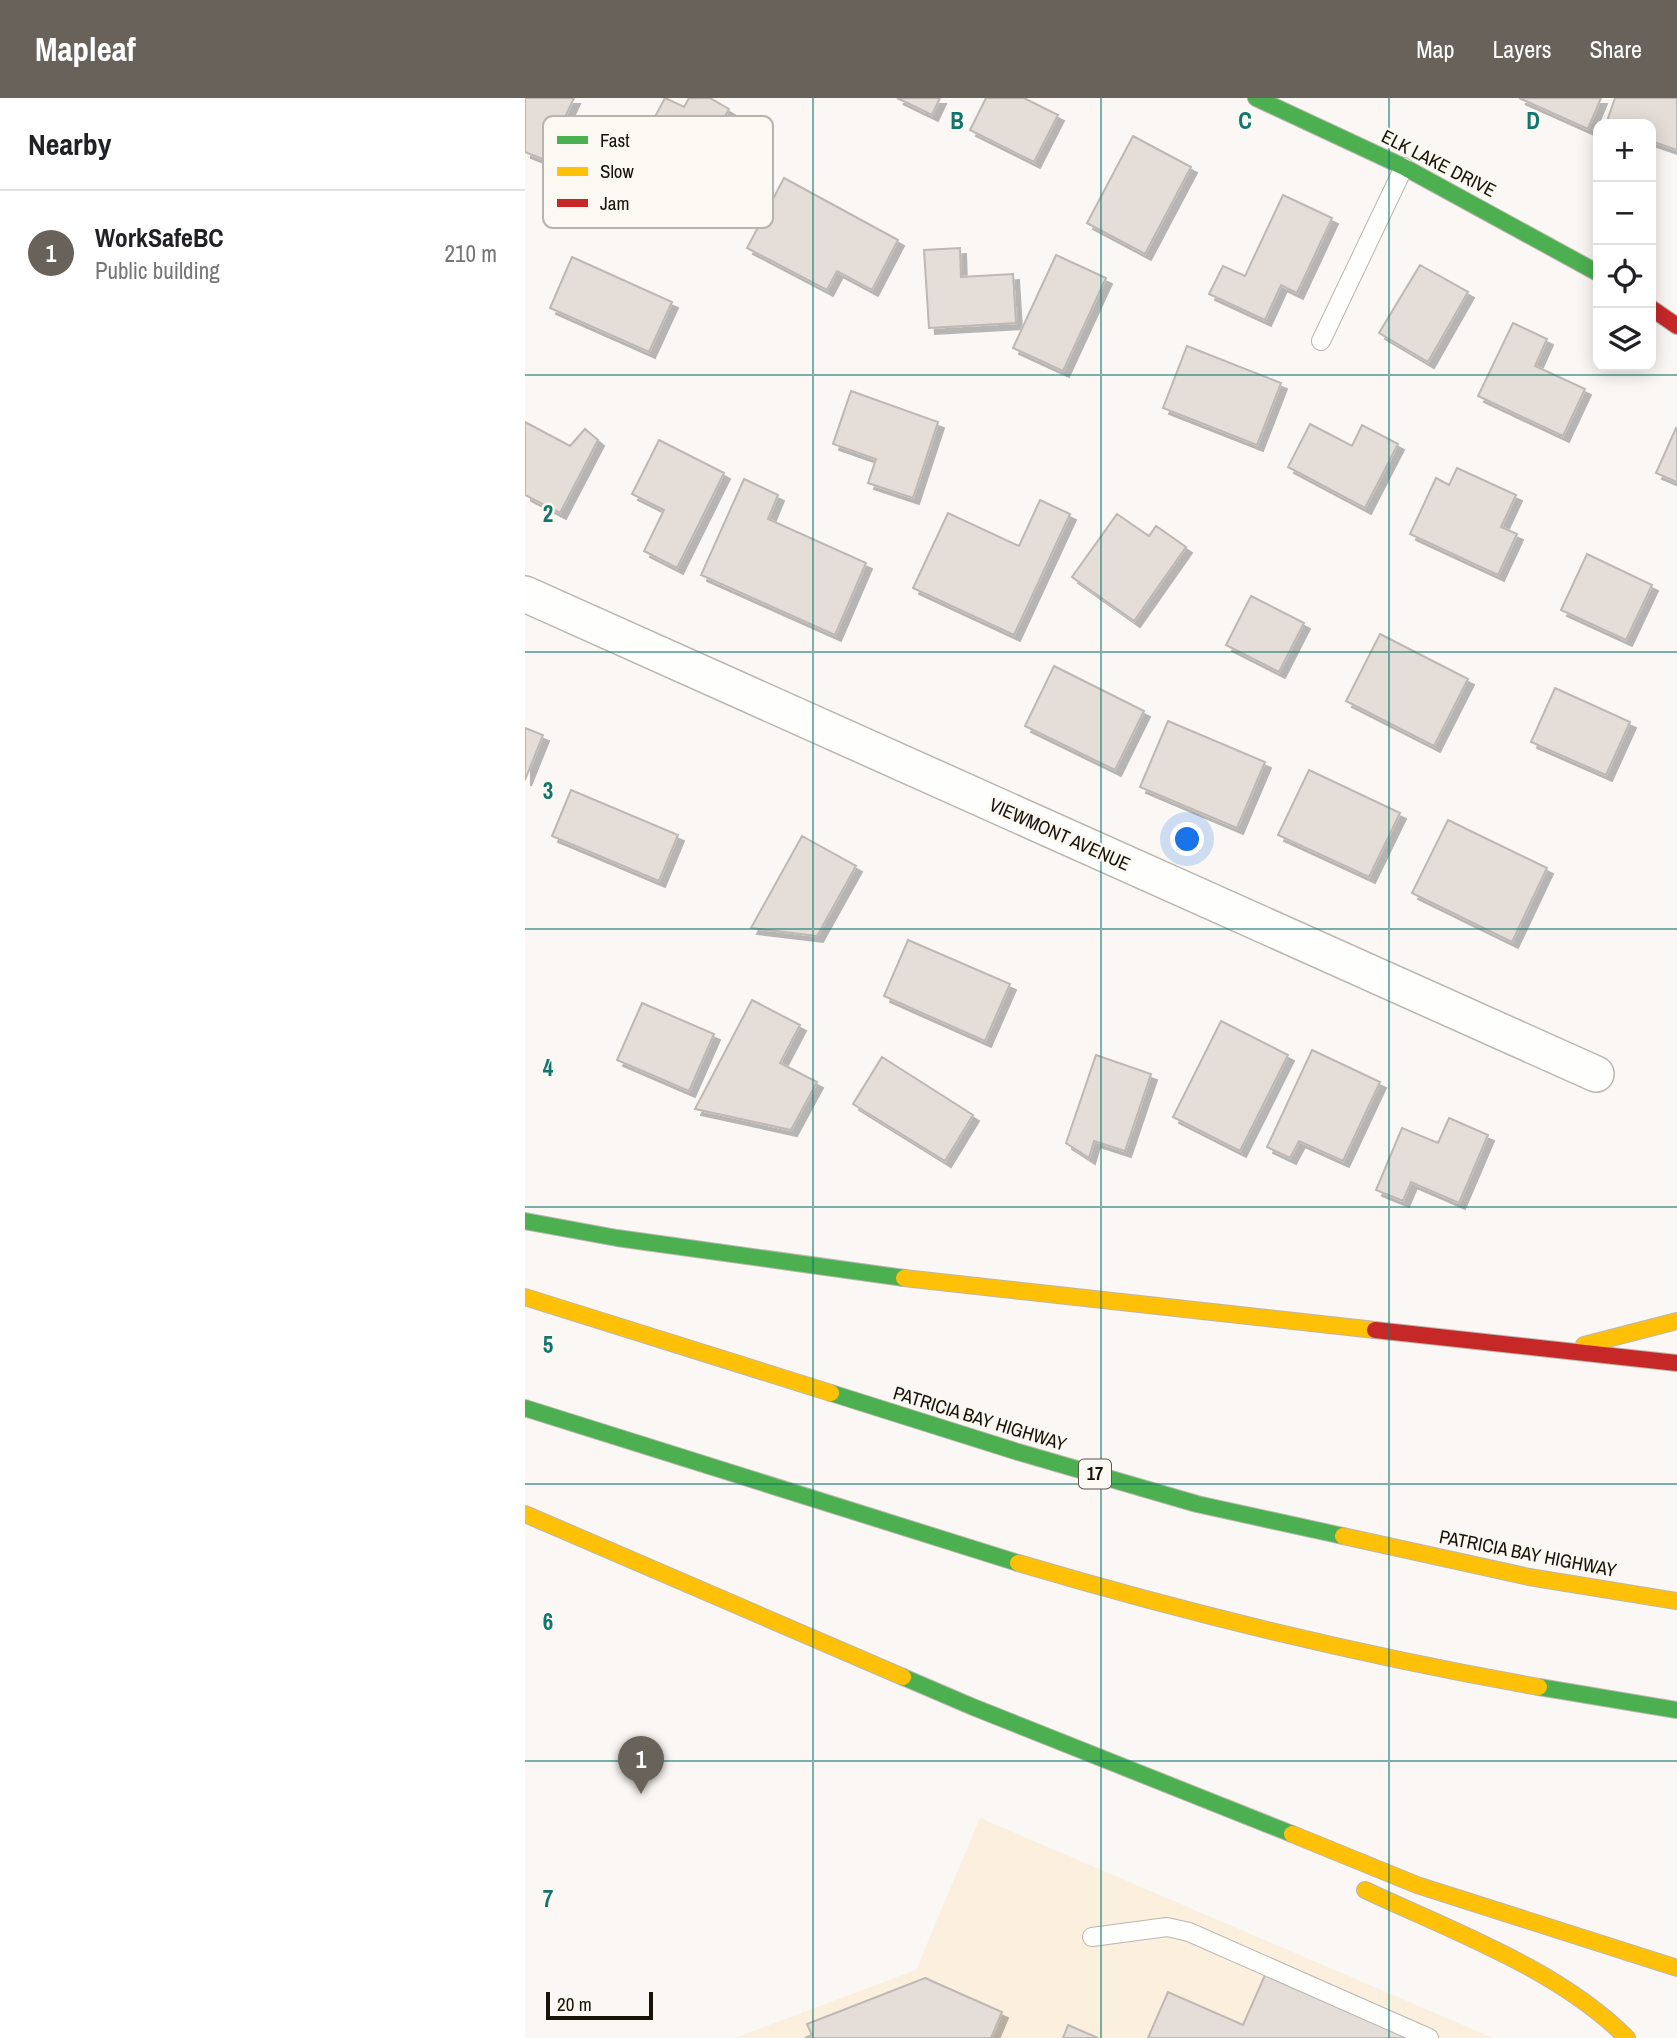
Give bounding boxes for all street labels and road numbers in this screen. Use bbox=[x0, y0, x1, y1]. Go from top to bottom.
street label: ELK LAKE DRIVE bbox=[1377, 123, 1501, 203]
street label: VIEWMONT AVENUE bbox=[985, 791, 1135, 877]
street label: PATRICIA BAY HIGHWAY bbox=[890, 1379, 1070, 1457]
road number: 17 bbox=[1079, 1460, 1111, 1489]
street label: PATRICIA BAY HIGHWAY bbox=[1437, 1523, 1619, 1583]

